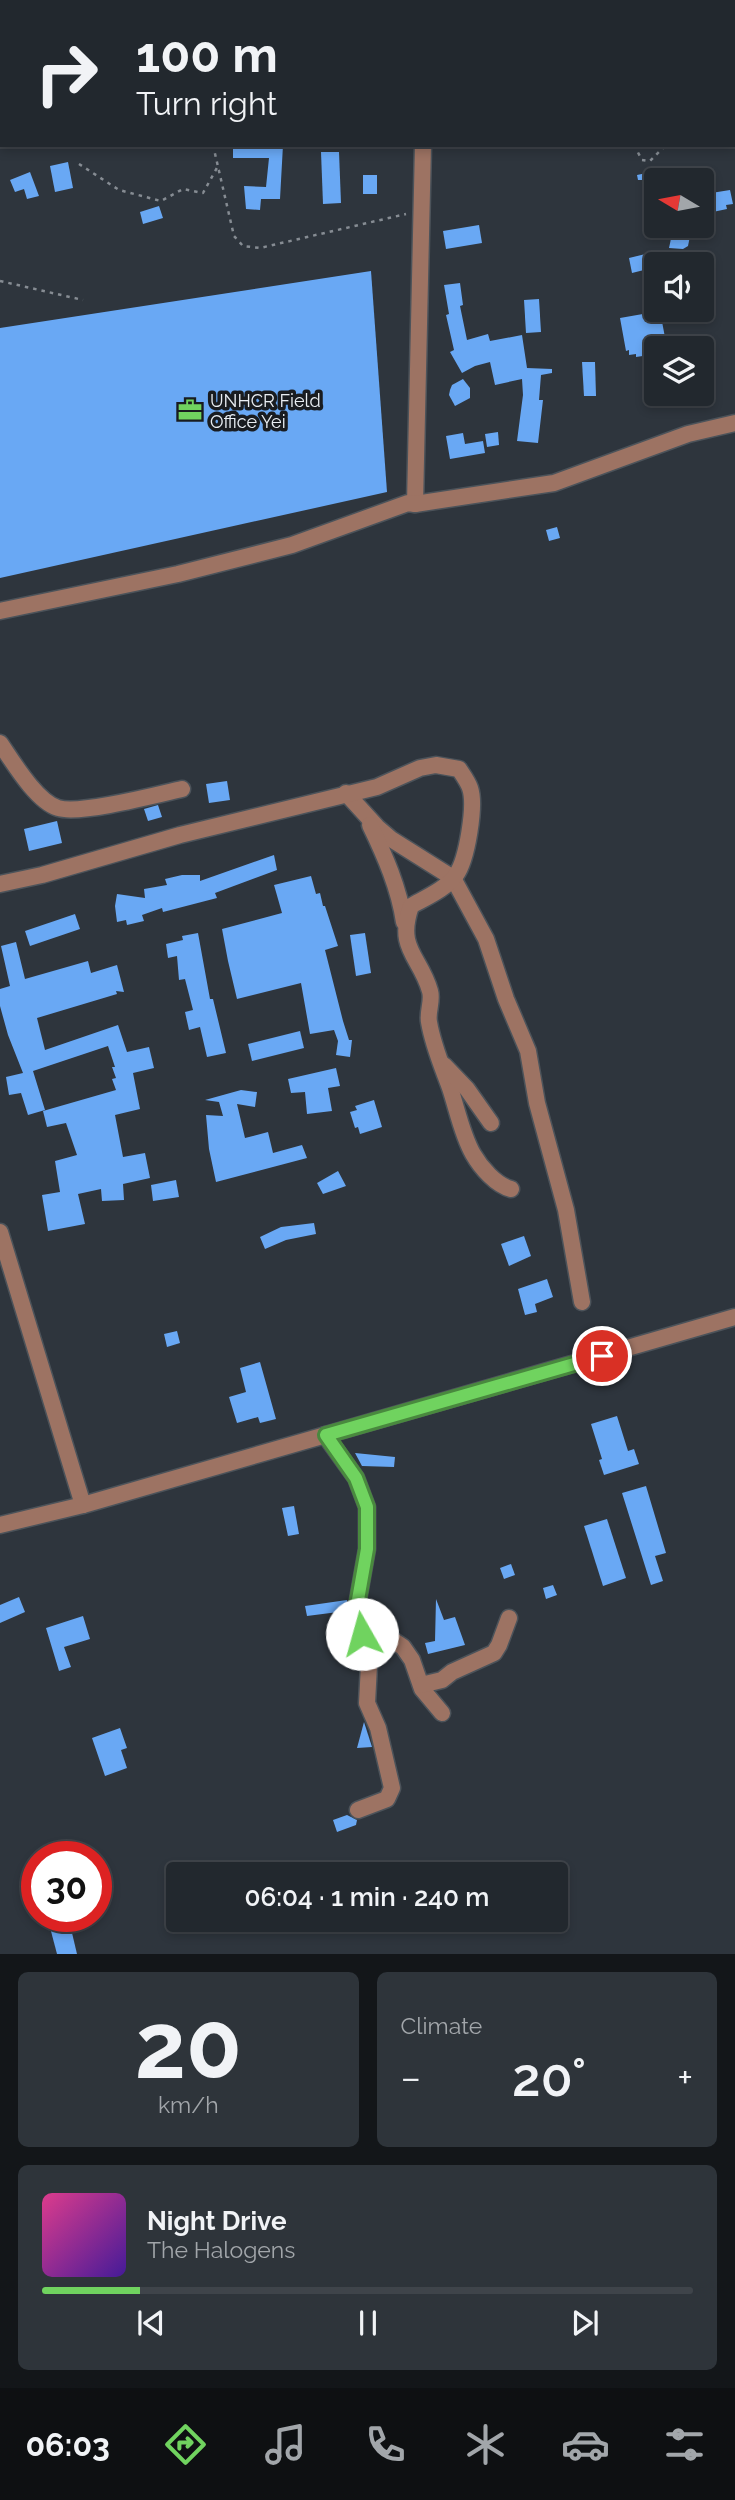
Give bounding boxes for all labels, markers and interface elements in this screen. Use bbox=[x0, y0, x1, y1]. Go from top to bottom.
text: 100 m bbox=[136, 26, 278, 83]
icon: right bbox=[21, 28, 112, 119]
text: Turn right bbox=[136, 85, 277, 122]
north arrow bbox=[644, 168, 714, 238]
map controls bbox=[644, 168, 714, 406]
button: sound bbox=[644, 252, 714, 322]
button: layers bbox=[644, 336, 714, 406]
place label: UNHCR Field Office Yei bbox=[210, 390, 321, 432]
office icon: UNHCR Field Office Yei bbox=[176, 396, 204, 424]
pin bbox=[572, 1326, 632, 1386]
icon: arrive bbox=[583, 1337, 621, 1375]
position arrow bbox=[325, 1597, 399, 1671]
speed limit sign: 30 bbox=[21, 1841, 112, 1932]
text: 06:04 · 1 min · 240 m bbox=[245, 1882, 489, 1912]
text: 20 bbox=[135, 1992, 242, 2099]
text: Climate bbox=[401, 2012, 482, 2039]
text: 20° bbox=[512, 2047, 586, 2108]
text: − bbox=[401, 2055, 421, 2100]
text: + bbox=[677, 2055, 693, 2100]
text: km/h bbox=[158, 2091, 219, 2118]
text: Night Drive bbox=[147, 2206, 286, 2236]
text: The Halogens bbox=[147, 2236, 295, 2263]
icon: previous bbox=[132, 2304, 170, 2342]
icon: pause bbox=[349, 2304, 387, 2342]
icon: next bbox=[566, 2304, 604, 2342]
icon: directions bbox=[161, 2420, 210, 2469]
icon: music bbox=[261, 2420, 310, 2469]
icon: phone bbox=[361, 2420, 410, 2469]
icon: climate bbox=[461, 2420, 510, 2469]
icon: car bbox=[561, 2420, 610, 2469]
icon: filters bbox=[660, 2420, 709, 2469]
text: 06:03 bbox=[25, 2426, 110, 2463]

